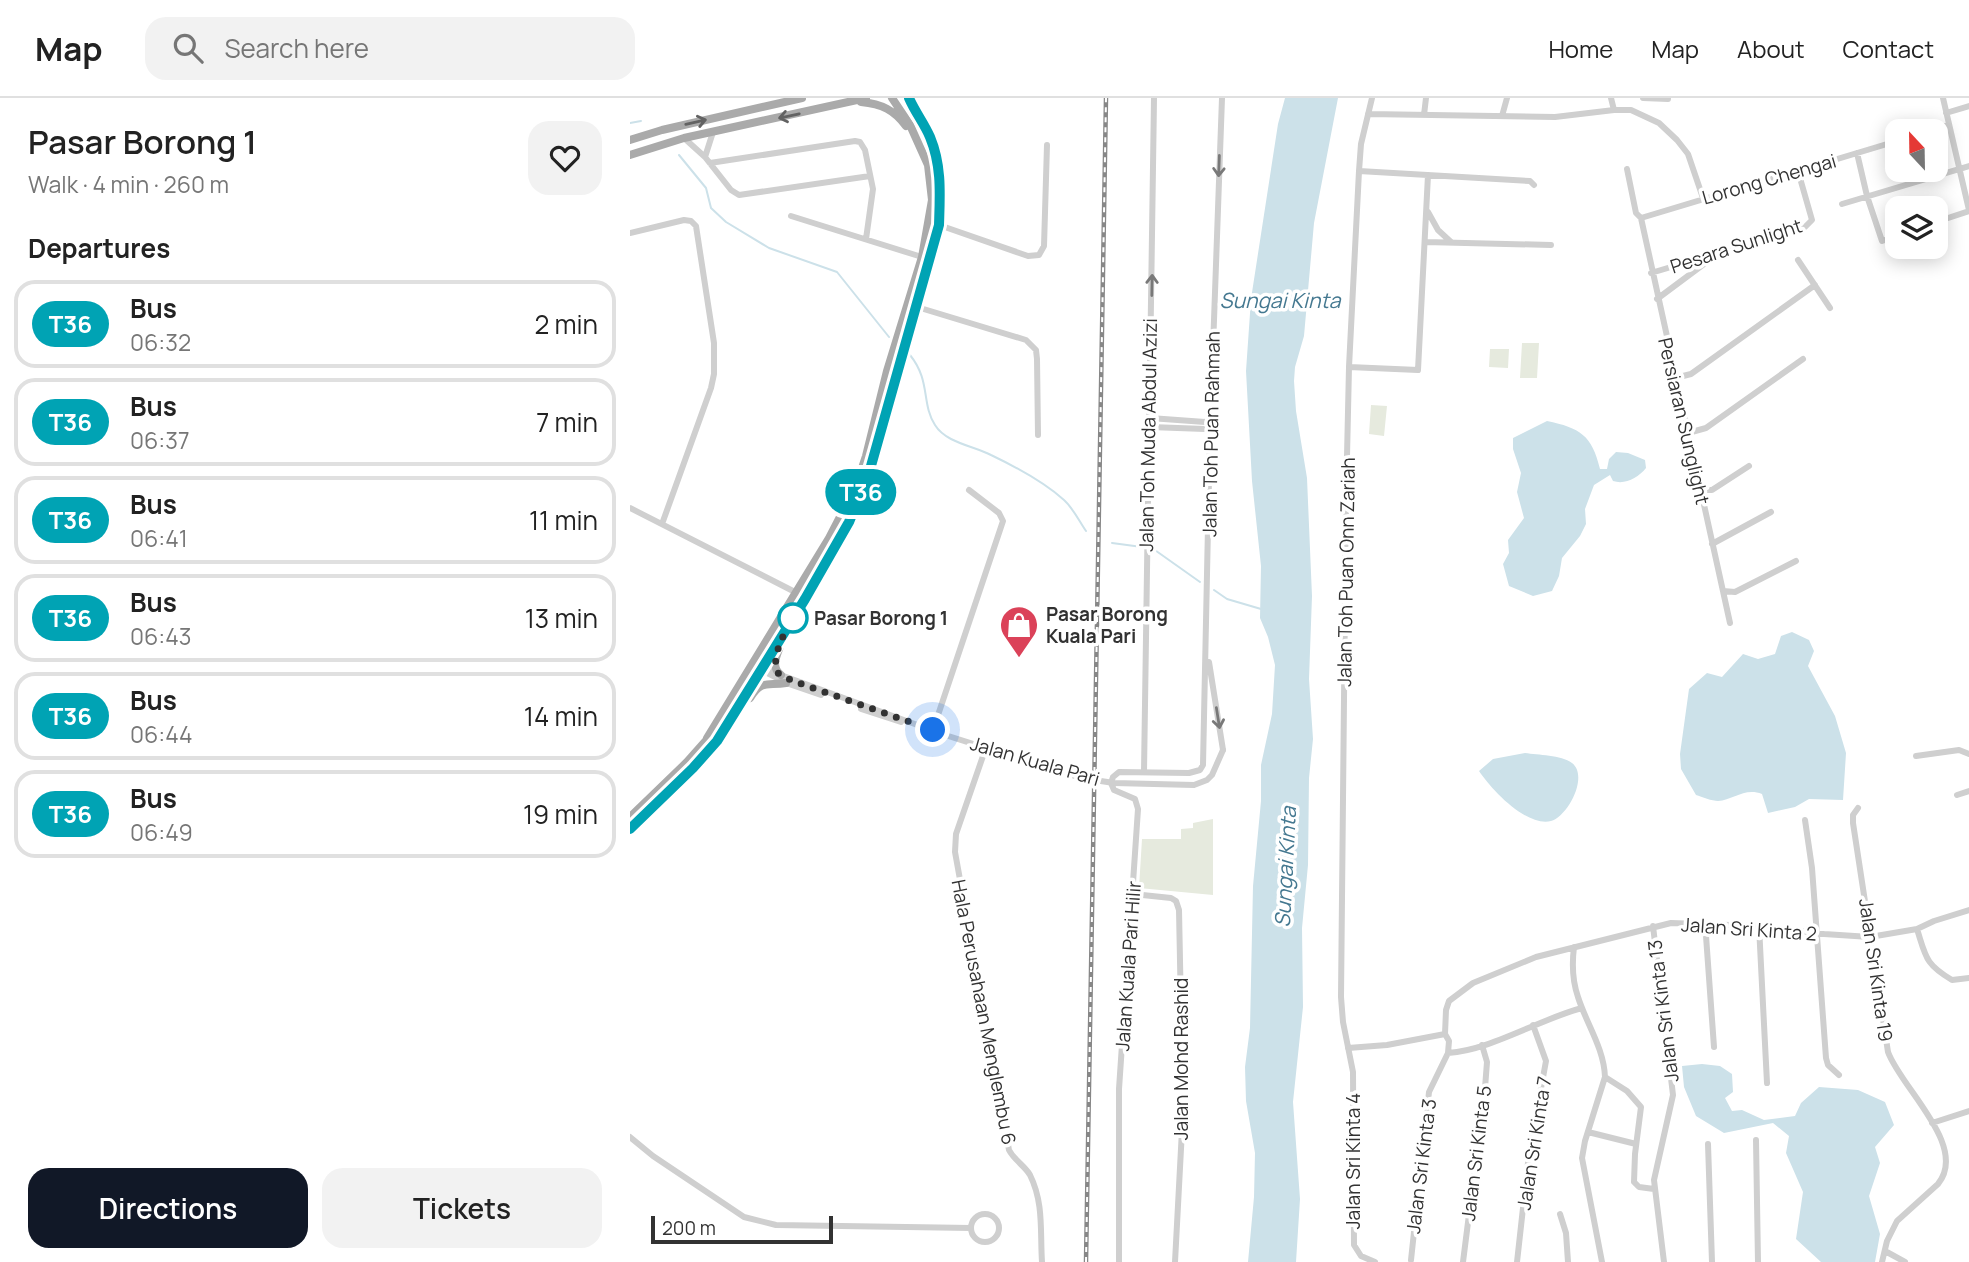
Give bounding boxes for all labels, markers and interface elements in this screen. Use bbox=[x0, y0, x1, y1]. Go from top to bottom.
search box bbox=[145, 17, 635, 80]
text: Map bbox=[35, 26, 103, 71]
icon: search bbox=[169, 29, 207, 67]
text: Search here bbox=[225, 30, 369, 66]
text: Home bbox=[1548, 32, 1613, 65]
text: Map bbox=[1651, 32, 1699, 65]
text: About bbox=[1737, 32, 1805, 65]
text: Contact bbox=[1843, 32, 1934, 65]
one-way arrow bbox=[778, 109, 801, 123]
one-way arrow bbox=[684, 115, 707, 128]
text: Pasar Borong 1 bbox=[28, 119, 257, 164]
north arrow bbox=[1885, 119, 1948, 182]
map controls bbox=[1885, 119, 1948, 259]
button: heart bbox=[528, 121, 602, 195]
street label: Lorong Chengai bbox=[1699, 147, 1839, 211]
one-way arrow bbox=[1213, 154, 1226, 177]
text: Walk · 4 min · 260 m bbox=[28, 168, 229, 200]
button: layers bbox=[1885, 196, 1948, 259]
street label: Pesara Sunlight bbox=[1667, 212, 1805, 280]
text: Departures bbox=[28, 230, 170, 266]
one-way arrow bbox=[1145, 274, 1159, 297]
water label: Sungai Kinta bbox=[1219, 286, 1342, 314]
text: Bus bbox=[130, 290, 177, 326]
text: 2 min bbox=[534, 306, 598, 342]
text: T36 bbox=[49, 307, 92, 340]
street label: Jalan Toh Muda Abdul Azizi bbox=[1133, 318, 1163, 552]
text: 06:32 bbox=[130, 326, 191, 358]
street label: Jalan Toh Puan Rahmah bbox=[1196, 331, 1226, 537]
street label: Persiaran Sunglight bbox=[1652, 335, 1716, 507]
text: Bus bbox=[130, 388, 177, 424]
text: 7 min bbox=[536, 404, 598, 440]
text: T36 bbox=[49, 405, 92, 438]
text: 06:37 bbox=[130, 424, 189, 456]
street label: Jalan Toh Puan Onn Zariah bbox=[1331, 457, 1361, 687]
line badge: T36 bbox=[821, 469, 901, 515]
text: T36 bbox=[839, 475, 883, 508]
text: Bus bbox=[130, 486, 177, 522]
text: 11 min bbox=[529, 502, 598, 538]
text: T36 bbox=[49, 503, 92, 536]
text: 06:41 bbox=[130, 522, 188, 554]
text: Bus bbox=[130, 584, 177, 620]
text: 13 min bbox=[525, 600, 598, 636]
text: T36 bbox=[49, 601, 92, 634]
place label: Pasar Borong Kuala Pari bbox=[1046, 601, 1168, 649]
marker: Pasar Borong 1 bbox=[778, 603, 808, 633]
shop icon: Pasar Borong Kuala Pari bbox=[998, 604, 1040, 659]
place label: Pasar Borong 1 bbox=[814, 605, 948, 631]
text: 06:43 bbox=[130, 620, 191, 652]
text: Bus bbox=[130, 682, 177, 718]
text: 14 min bbox=[524, 698, 598, 734]
text: T36 bbox=[49, 699, 92, 732]
one-way arrow bbox=[1212, 706, 1225, 729]
your location bbox=[915, 712, 950, 747]
text: 06:44 bbox=[130, 718, 193, 750]
street label: Jalan Kuala Pari bbox=[967, 730, 1103, 792]
text: Bus bbox=[130, 780, 177, 816]
text: 19 min bbox=[523, 796, 598, 832]
text: T36 bbox=[49, 797, 92, 830]
water label: Sungai Kinta bbox=[1268, 805, 1302, 928]
text: 06:49 bbox=[130, 816, 193, 848]
street label: Hala Perusahaan Menglembu 6 bbox=[945, 877, 1023, 1147]
street label: Jalan Kuala Pari Hilir bbox=[1109, 880, 1147, 1052]
street label: Jalan Sri Kinta 19 bbox=[1853, 897, 1899, 1043]
street label: Jalan Sri Kinta 2 bbox=[1680, 911, 1818, 947]
street label: Jalan Sri Kinta 13 bbox=[1641, 938, 1685, 1084]
street label: Jalan Mohd Rashid bbox=[1168, 978, 1194, 1140]
street label: Jalan Sri Kinta 7 bbox=[1511, 1074, 1557, 1212]
street label: Jalan Sri Kinta 5 bbox=[1455, 1084, 1497, 1222]
street label: Jalan Sri Kinta 4 bbox=[1340, 1093, 1366, 1229]
street label: Jalan Sri Kinta 3 bbox=[1400, 1097, 1442, 1235]
button: Directions bbox=[28, 1168, 308, 1248]
button: Tickets bbox=[322, 1168, 602, 1248]
scale bar bbox=[651, 1213, 833, 1245]
text: 200 m bbox=[662, 1215, 716, 1241]

